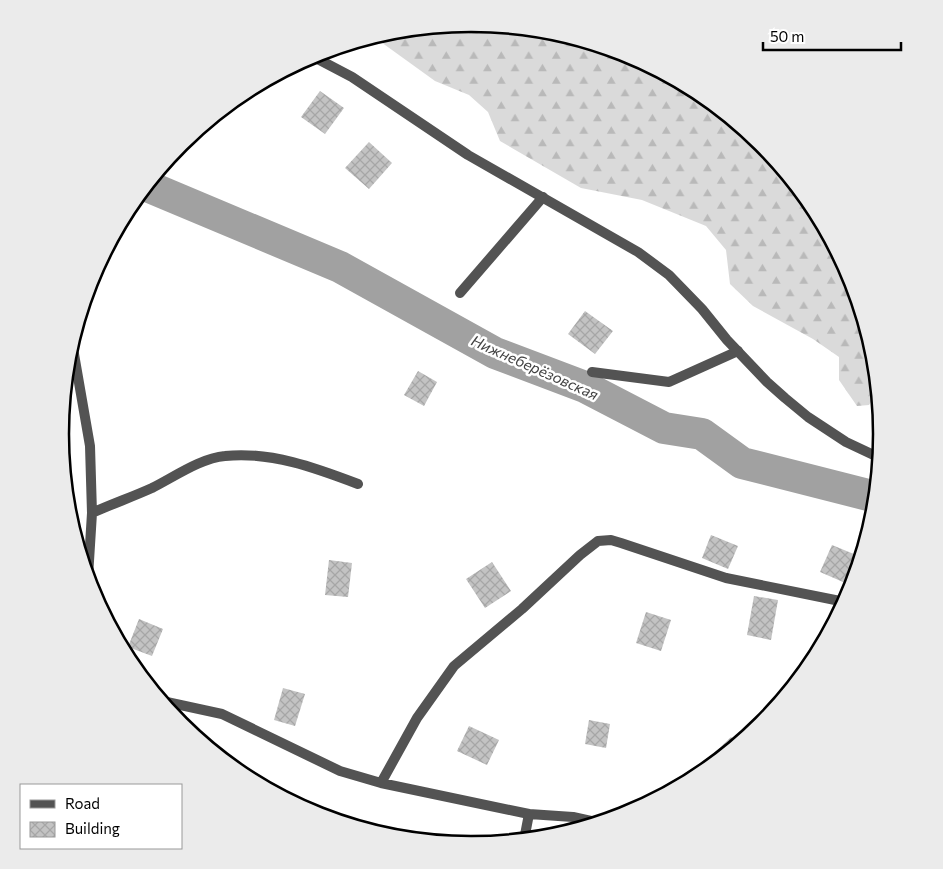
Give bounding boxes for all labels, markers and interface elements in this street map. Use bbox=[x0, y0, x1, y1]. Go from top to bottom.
scale bar bbox=[763, 20, 900, 52]
text: 50 m bbox=[770, 27, 804, 45]
water label: Нижнеберёзовская bbox=[469, 331, 601, 403]
legend bbox=[20, 784, 182, 849]
text: Road bbox=[65, 794, 100, 812]
text: Building bbox=[65, 819, 120, 837]

